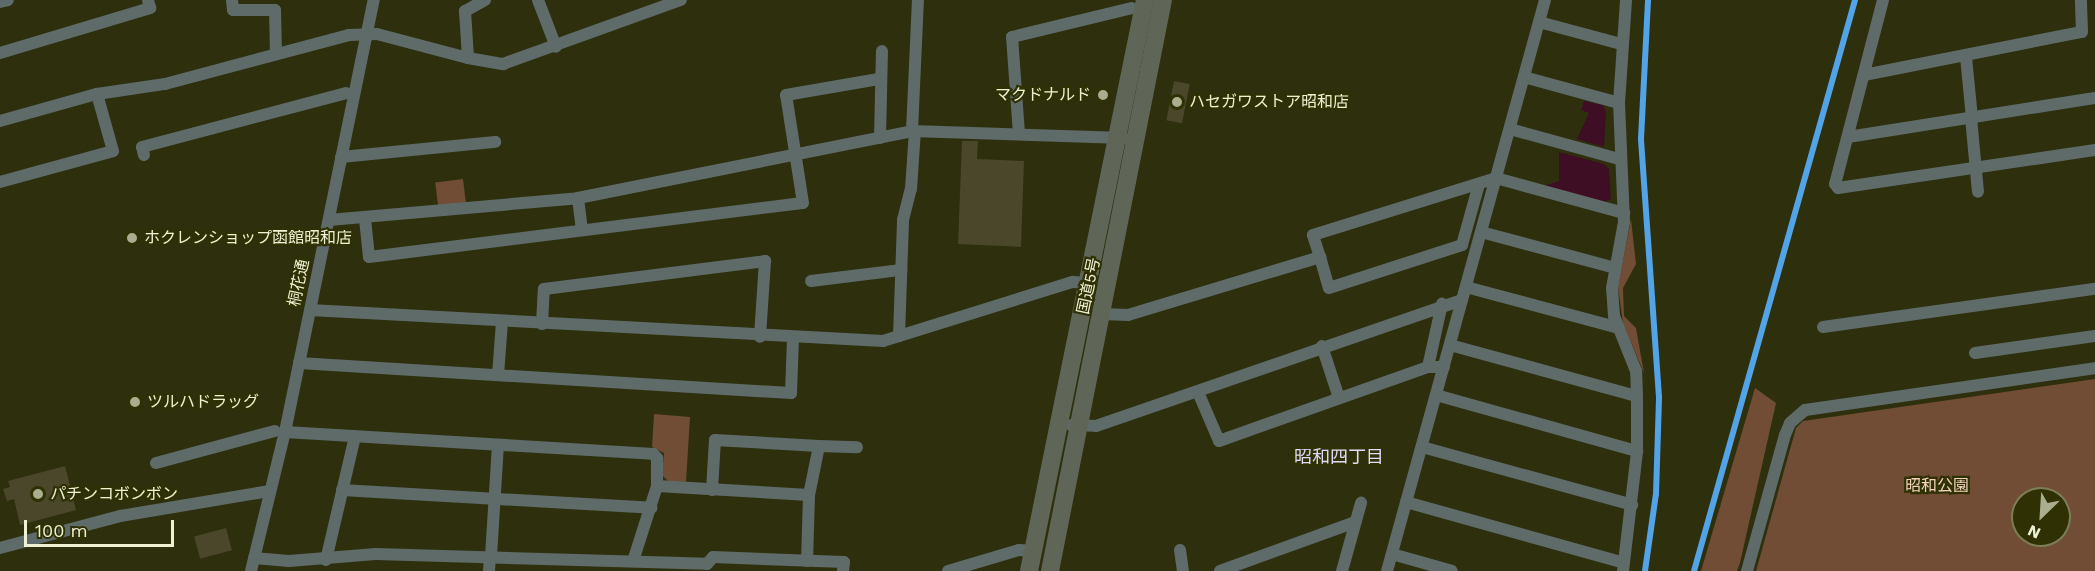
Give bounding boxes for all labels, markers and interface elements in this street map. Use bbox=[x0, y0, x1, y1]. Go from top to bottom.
place label: マクドナルド bbox=[995, 85, 1091, 105]
marker: マクドナルド bbox=[1096, 88, 1110, 102]
place label: ハセガワストア昭和店 bbox=[1189, 92, 1349, 112]
marker: ハセガワストア昭和店 bbox=[1170, 95, 1184, 109]
place label: ホクレンショップ函館昭和店 bbox=[144, 228, 352, 248]
marker: ホクレンショップ函館昭和店 bbox=[125, 231, 139, 245]
street label: 国道5号 bbox=[1074, 256, 1104, 316]
street label: 桐花通 bbox=[285, 258, 313, 308]
place label: ツルハドラッグ bbox=[147, 392, 259, 412]
marker: ツルハドラッグ bbox=[128, 395, 142, 409]
district label: 昭和四丁目 bbox=[1294, 446, 1384, 468]
park label: 昭和公園 bbox=[1905, 476, 1969, 496]
place label: パチンコボンボン bbox=[50, 484, 178, 504]
marker: パチンコボンボン bbox=[31, 487, 45, 501]
north arrow bbox=[2011, 487, 2071, 547]
scale bar bbox=[27, 508, 177, 546]
text: 100 m bbox=[35, 520, 88, 541]
text: N bbox=[2025, 521, 2043, 543]

